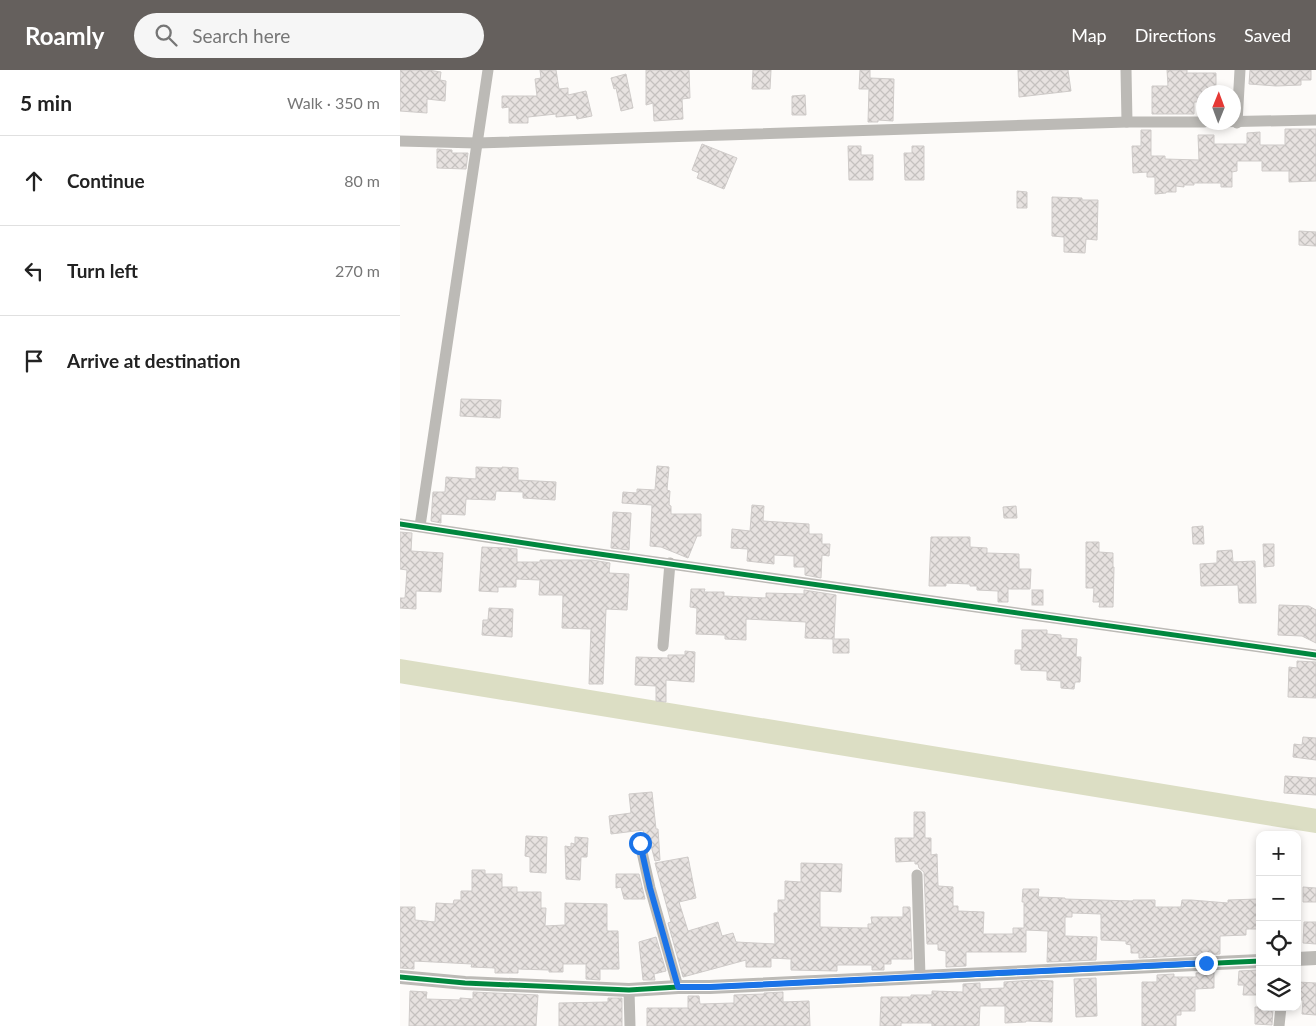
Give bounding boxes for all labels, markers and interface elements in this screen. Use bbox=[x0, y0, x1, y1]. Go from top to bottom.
search box bbox=[134, 13, 484, 58]
text: Roamly bbox=[25, 21, 104, 50]
icon: search bbox=[152, 21, 180, 49]
text: Search here bbox=[192, 24, 290, 47]
text: Map bbox=[1071, 24, 1107, 46]
text: Directions bbox=[1135, 24, 1216, 46]
text: Saved bbox=[1244, 24, 1291, 46]
north arrow bbox=[1196, 85, 1241, 130]
text: 5 min bbox=[20, 90, 72, 115]
text: Walk · 350 m bbox=[287, 93, 380, 112]
icon: ahead bbox=[20, 167, 48, 195]
text: Continue bbox=[67, 169, 145, 192]
text: 80 m bbox=[344, 171, 380, 190]
icon: left bbox=[20, 257, 48, 285]
text: Turn left bbox=[67, 259, 138, 282]
text: 270 m bbox=[335, 261, 380, 280]
icon: arrive bbox=[20, 347, 48, 375]
text: Arrive at destination bbox=[67, 349, 240, 372]
map controls bbox=[1256, 831, 1301, 1011]
button: + bbox=[1256, 831, 1301, 876]
route start bbox=[629, 832, 652, 855]
button: − bbox=[1256, 876, 1301, 921]
button: locate bbox=[1256, 921, 1301, 966]
route end bbox=[1195, 952, 1218, 975]
button: layers bbox=[1256, 966, 1301, 1011]

